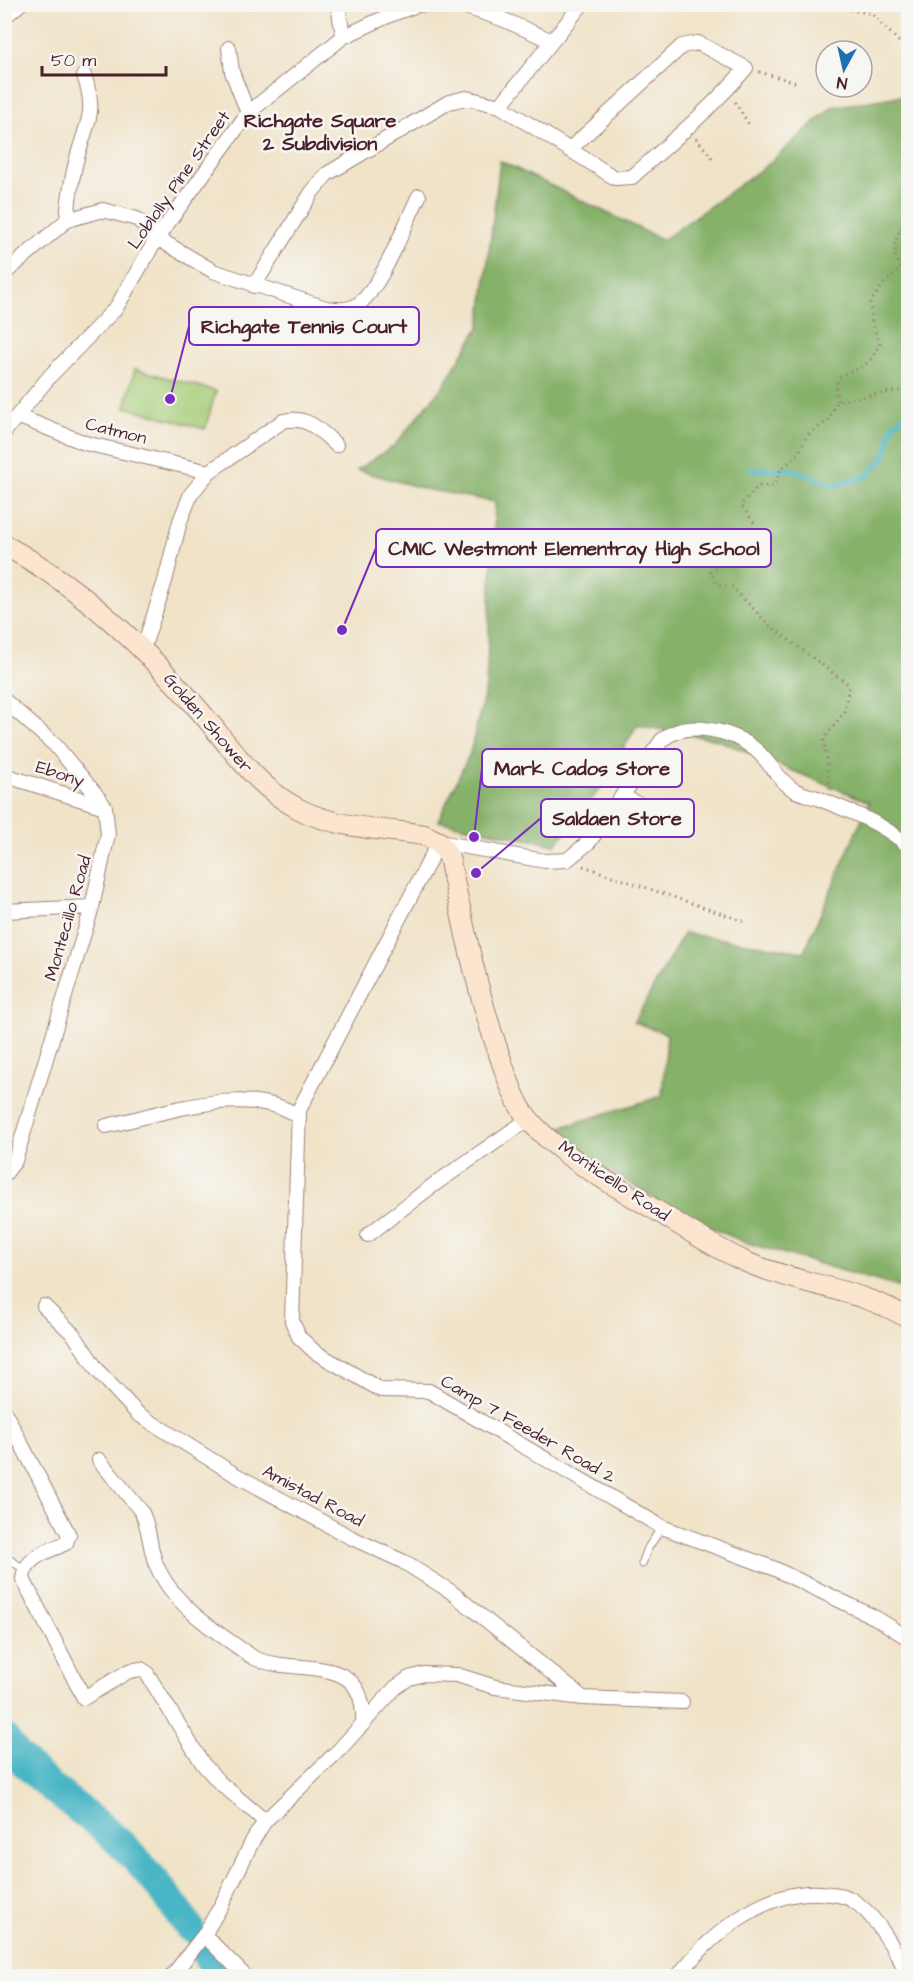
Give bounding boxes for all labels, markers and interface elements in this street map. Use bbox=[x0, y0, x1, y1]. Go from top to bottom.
scale bar bbox=[42, 39, 166, 77]
north arrow bbox=[814, 39, 874, 99]
text: 50 m bbox=[51, 48, 96, 73]
text: N bbox=[836, 71, 849, 94]
street label: Loblolly Pine Street bbox=[122, 105, 238, 255]
district label: Richgate Square 2 Subdivision bbox=[244, 107, 396, 158]
callout: Richgate Tennis Court bbox=[189, 307, 419, 345]
text: Richgate Tennis Court bbox=[201, 313, 408, 342]
street label: Catmon bbox=[83, 411, 149, 451]
callout: CMIC Westmont Elementray High School bbox=[376, 529, 771, 567]
text: CMIC Westmont Elementray High School bbox=[388, 535, 760, 564]
street label: Golden Shower bbox=[157, 667, 259, 779]
callout: Mark Cados Store bbox=[482, 749, 682, 787]
street label: Ebony bbox=[32, 754, 88, 795]
text: Mark Cados Store bbox=[494, 755, 670, 783]
callout: Saldaen Store bbox=[541, 799, 694, 837]
text: Saldaen Store bbox=[551, 805, 682, 833]
street label: Montecillo Road bbox=[38, 852, 98, 984]
street label: Monticello Road bbox=[553, 1134, 675, 1228]
street label: Camp 7 Feeder Road 2 bbox=[436, 1369, 621, 1490]
street label: Amistad Road bbox=[258, 1459, 368, 1533]

